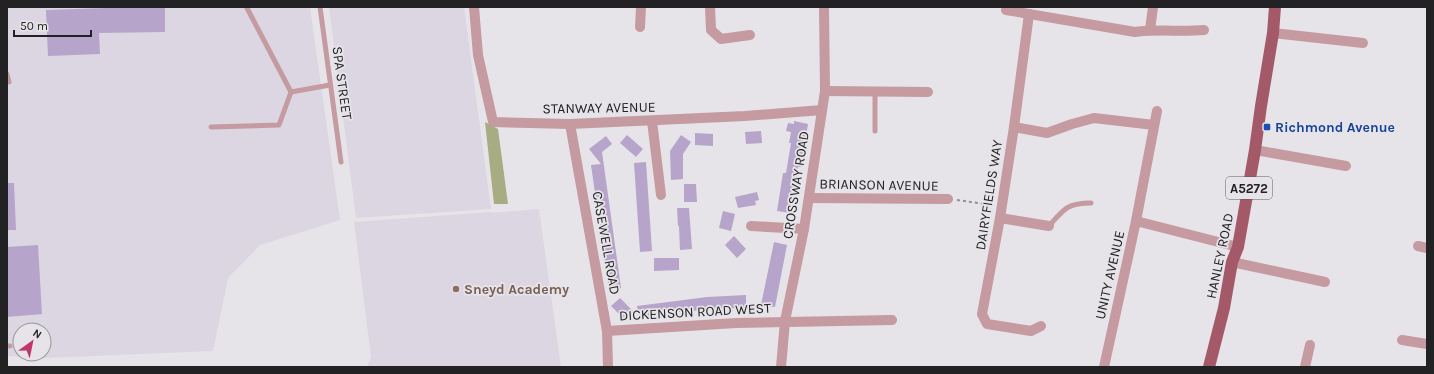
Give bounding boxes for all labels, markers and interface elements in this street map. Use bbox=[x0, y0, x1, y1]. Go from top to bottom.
scale bar bbox=[14, 12, 91, 38]
text: 50 m bbox=[20, 19, 48, 33]
street label: SPA STREET bbox=[328, 45, 356, 121]
street label: STANWAY AVENUE bbox=[542, 99, 656, 117]
place label: Richmond Avenue bbox=[1275, 119, 1395, 136]
marker: Richmond Avenue bbox=[1262, 122, 1272, 132]
street label: CROSSWAY ROAD bbox=[779, 130, 813, 240]
street label: DAIRYFIELDS WAY bbox=[972, 138, 1006, 251]
street label: BRIANSON AVENUE bbox=[819, 175, 939, 195]
road number: A5272 bbox=[1226, 177, 1272, 199]
street label: CASEWELL ROAD bbox=[589, 190, 623, 296]
street label: HANLEY ROAD bbox=[1203, 212, 1237, 300]
street label: UNITY AVENUE bbox=[1092, 229, 1128, 321]
place label: Sneyd Academy bbox=[464, 281, 569, 298]
marker: Sneyd Academy bbox=[451, 284, 461, 294]
street label: DICKENSON ROAD WEST bbox=[619, 300, 771, 324]
north arrow bbox=[12, 322, 52, 362]
text: N bbox=[30, 326, 44, 342]

